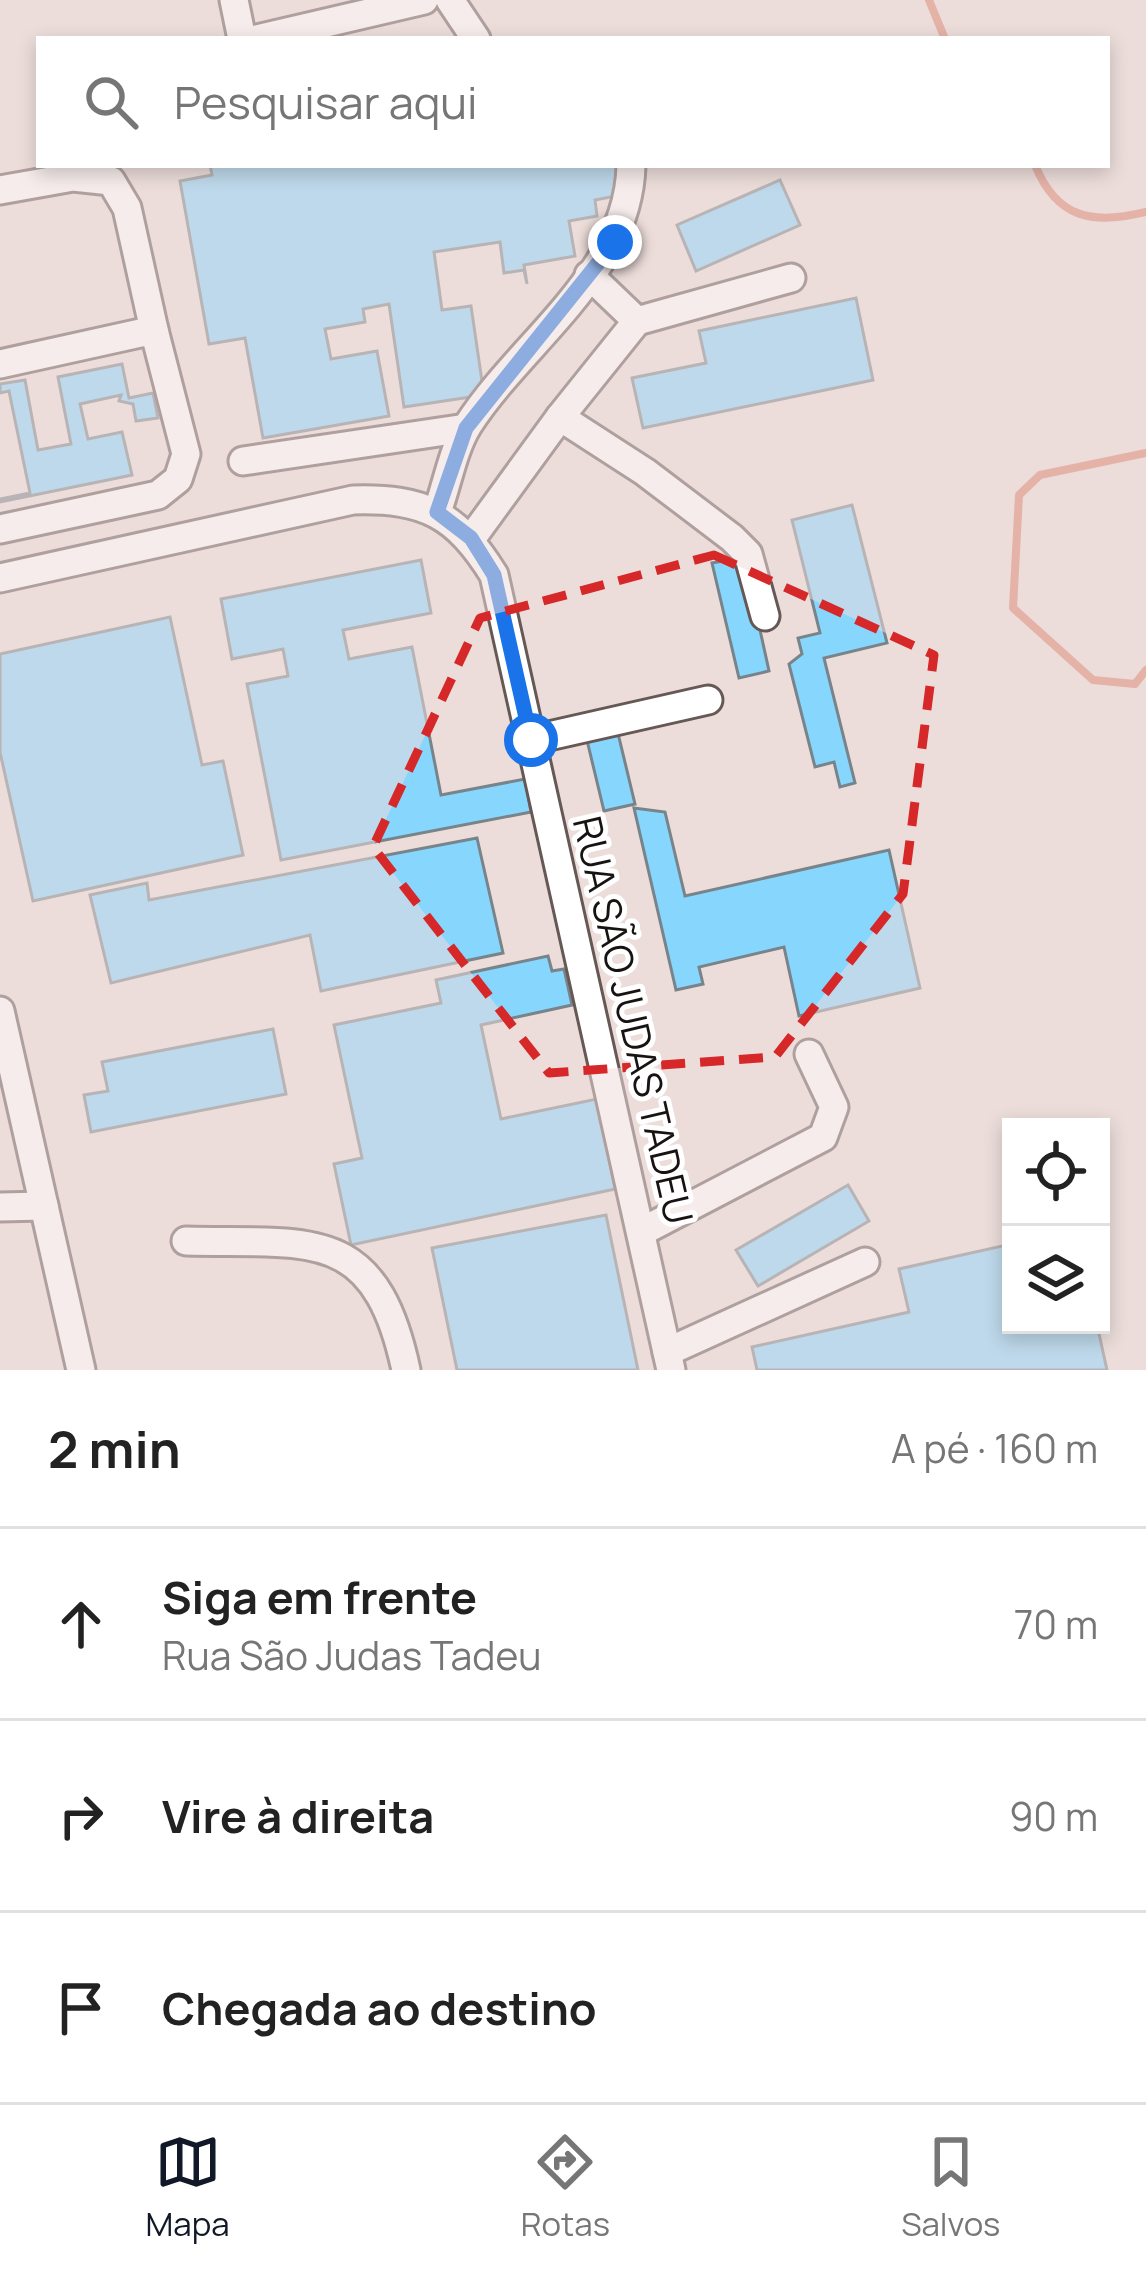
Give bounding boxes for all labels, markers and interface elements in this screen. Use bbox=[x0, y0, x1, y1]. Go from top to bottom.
search box bbox=[36, 36, 1110, 168]
icon: search bbox=[78, 69, 144, 135]
text: Pesquisar aqui bbox=[174, 71, 478, 133]
route end bbox=[588, 215, 642, 269]
route start bbox=[504, 713, 558, 767]
street label: RUA SÃO JUDAS TADEU bbox=[561, 811, 707, 1229]
map controls bbox=[1002, 1118, 1110, 1334]
button: locate bbox=[1002, 1118, 1110, 1226]
button: layers bbox=[1002, 1226, 1110, 1334]
text: 2 min bbox=[48, 1414, 181, 1483]
text: A pé · 160 m bbox=[891, 1421, 1098, 1475]
text: Siga em frente bbox=[162, 1566, 477, 1628]
icon: ahead bbox=[48, 1591, 114, 1657]
text: 70 m bbox=[1014, 1597, 1098, 1651]
text: Rua São Judas Tadeu bbox=[162, 1628, 541, 1682]
icon: right bbox=[48, 1783, 114, 1849]
text: Vire à direita bbox=[162, 1785, 434, 1847]
text: 90 m bbox=[1009, 1789, 1098, 1843]
icon: arrive bbox=[48, 1975, 114, 2041]
text: Chegada ao destino bbox=[162, 1977, 596, 2039]
tab: Mapa bbox=[146, 2129, 230, 2246]
tab: Rotas bbox=[521, 2129, 610, 2246]
tab: Salvos bbox=[901, 2129, 1000, 2246]

